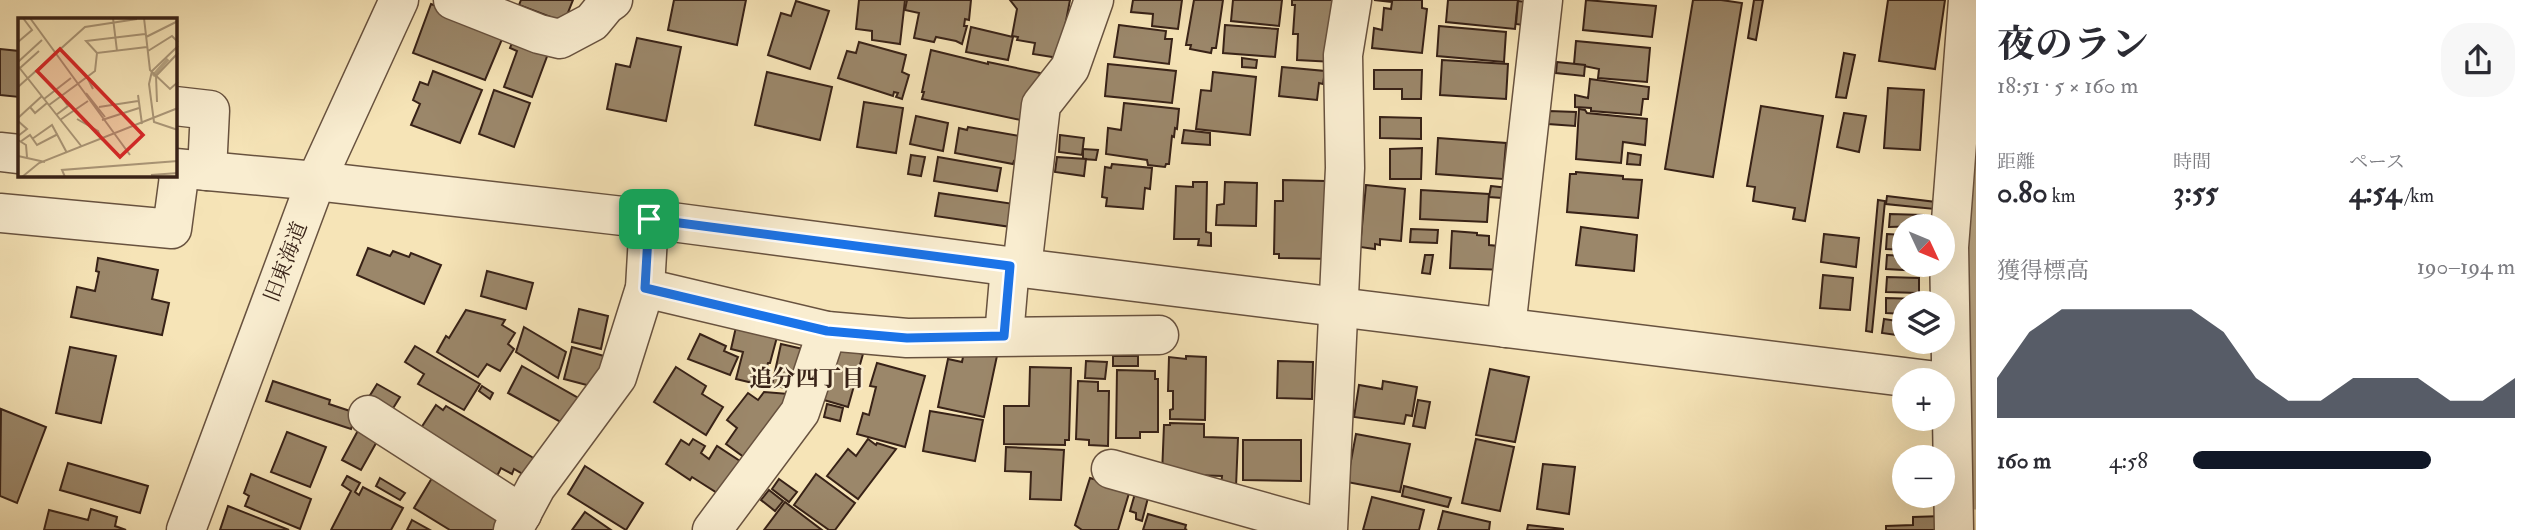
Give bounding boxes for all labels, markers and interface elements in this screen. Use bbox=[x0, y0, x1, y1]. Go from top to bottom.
inset map bbox=[18, 18, 177, 177]
text: 夜のラン bbox=[1997, 21, 2149, 69]
button: share bbox=[2441, 23, 2515, 97]
text: 18:51 · 5 × 160 m bbox=[1997, 71, 2138, 100]
text: 距離 bbox=[1997, 150, 2035, 174]
text: 時間 bbox=[2173, 150, 2211, 174]
text: ペース bbox=[2349, 150, 2405, 174]
text: 0.80 bbox=[1997, 174, 2048, 211]
text: 3:55 bbox=[2173, 174, 2218, 211]
text: 4:54 bbox=[2349, 174, 2401, 211]
text: km bbox=[2048, 184, 2075, 208]
text: /km bbox=[2401, 184, 2434, 208]
pin bbox=[619, 189, 679, 249]
icon: arrive bbox=[630, 200, 668, 238]
north arrow bbox=[1892, 214, 1955, 276]
map controls bbox=[1892, 214, 1955, 508]
street label: 旧東海道 bbox=[258, 218, 314, 306]
text: 190–194 m bbox=[2417, 252, 2515, 281]
text: 獲得標高 bbox=[1997, 256, 2089, 285]
button: layers bbox=[1892, 291, 1955, 354]
district label: 追分四丁目 bbox=[750, 364, 865, 393]
button: + bbox=[1892, 368, 1955, 431]
button: − bbox=[1892, 445, 1955, 508]
text: 160 m bbox=[1997, 446, 2051, 475]
text: 4:58 bbox=[2109, 446, 2148, 475]

